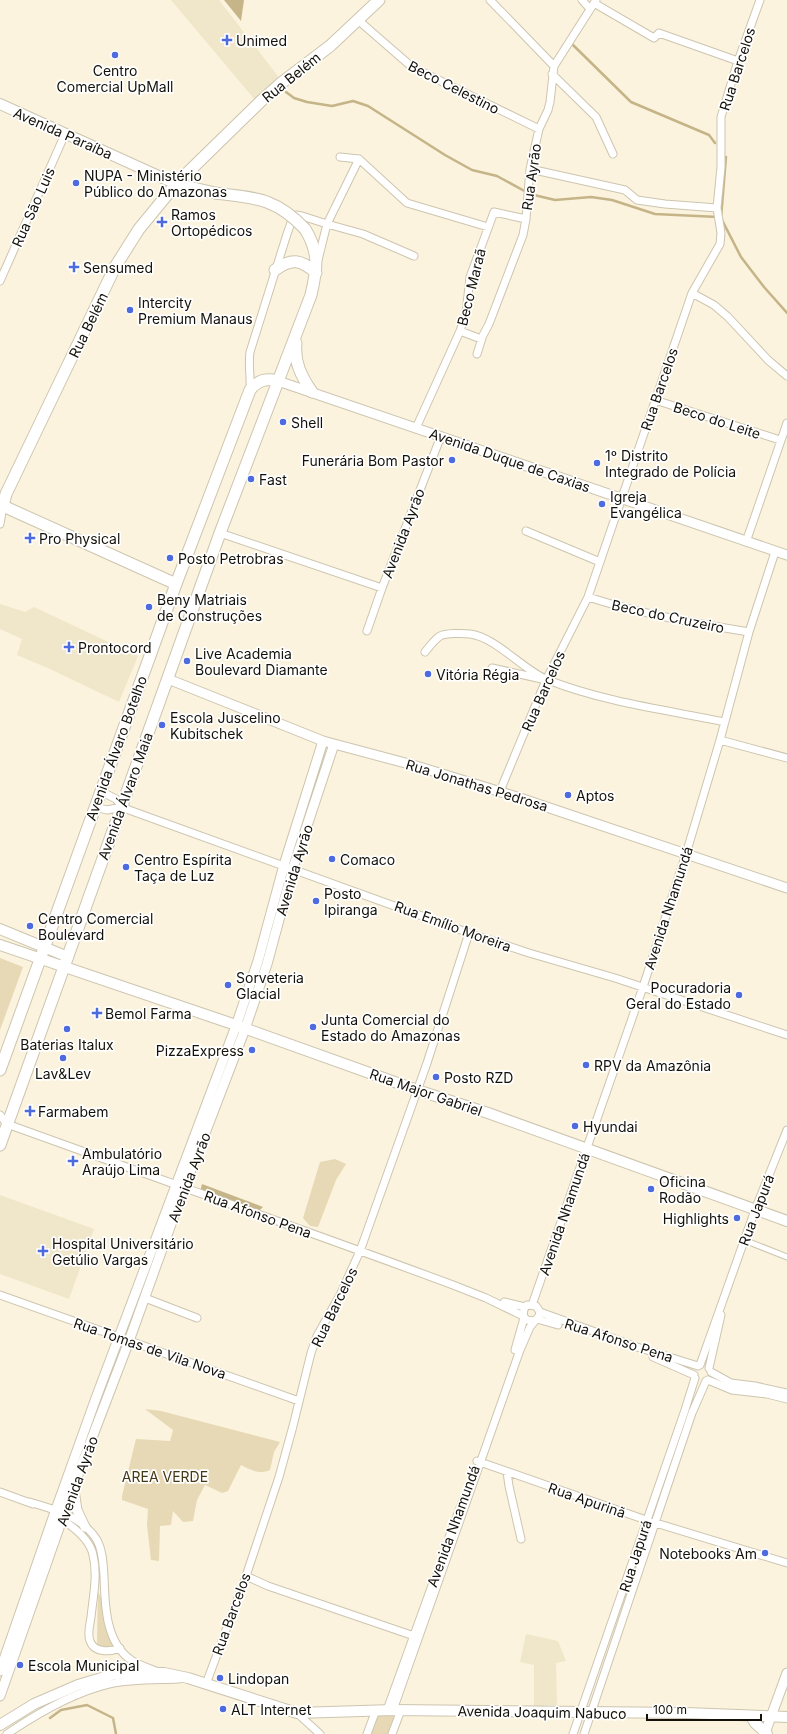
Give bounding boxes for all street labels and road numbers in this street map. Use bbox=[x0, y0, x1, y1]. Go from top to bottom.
street label: Rua Barcelos bbox=[716, 25, 758, 113]
street label: Rua Belém bbox=[258, 48, 324, 106]
street label: Beco Celestino bbox=[406, 57, 502, 117]
street label: Avenida Paraíba bbox=[11, 104, 115, 162]
street label: Rua Ayrão bbox=[518, 143, 544, 211]
street label: Rua São Luis bbox=[8, 165, 58, 249]
street label: Beco Maraã bbox=[453, 247, 489, 327]
street label: Rua Belém bbox=[65, 290, 111, 360]
street label: Rua Barcelos bbox=[637, 345, 681, 433]
street label: Beco do Leite bbox=[671, 398, 763, 442]
street label: Avenida Duque de Caxias bbox=[427, 424, 593, 496]
street label: Avenida Ayrão bbox=[378, 486, 428, 580]
street label: Beco do Cruzeiro bbox=[610, 596, 726, 636]
street label: Rua Barcelos bbox=[518, 648, 568, 734]
street label: Avenida Álvaro Botelho bbox=[82, 673, 150, 823]
street label: Avenida Álvaro Maia bbox=[94, 730, 156, 862]
street label: Rua Jonathas Pedrosa bbox=[404, 755, 550, 815]
street label: Avenida Ayrão bbox=[272, 822, 316, 918]
street label: Avenida Nhamundá bbox=[640, 844, 696, 972]
street label: Rua Emílio Moreira bbox=[392, 897, 514, 955]
street label: Rua Major Gabriel bbox=[367, 1065, 485, 1119]
street label: Avenida Ayrão bbox=[164, 1130, 214, 1224]
street label: Avenida Nhamundá bbox=[535, 1151, 593, 1277]
street label: Rua Japurá bbox=[735, 1172, 777, 1248]
street label: Rua Afonso Pena bbox=[202, 1187, 314, 1241]
street label: Rua Barcelos bbox=[307, 1264, 361, 1350]
street label: Rua Tomas de Vila Nova bbox=[72, 1314, 228, 1382]
street label: Rua Afonso Pena bbox=[563, 1314, 675, 1366]
street label: Avenida Ayrão bbox=[53, 1434, 101, 1528]
street label: Avenida Nhamundá bbox=[423, 1463, 483, 1589]
street label: Rua Apurinã bbox=[546, 1479, 628, 1521]
street label: Rua Japurá bbox=[615, 1518, 655, 1594]
street label: Rua Barcelos bbox=[208, 1570, 254, 1658]
street label: Avenida Joaquim Nabuco bbox=[457, 1702, 627, 1722]

